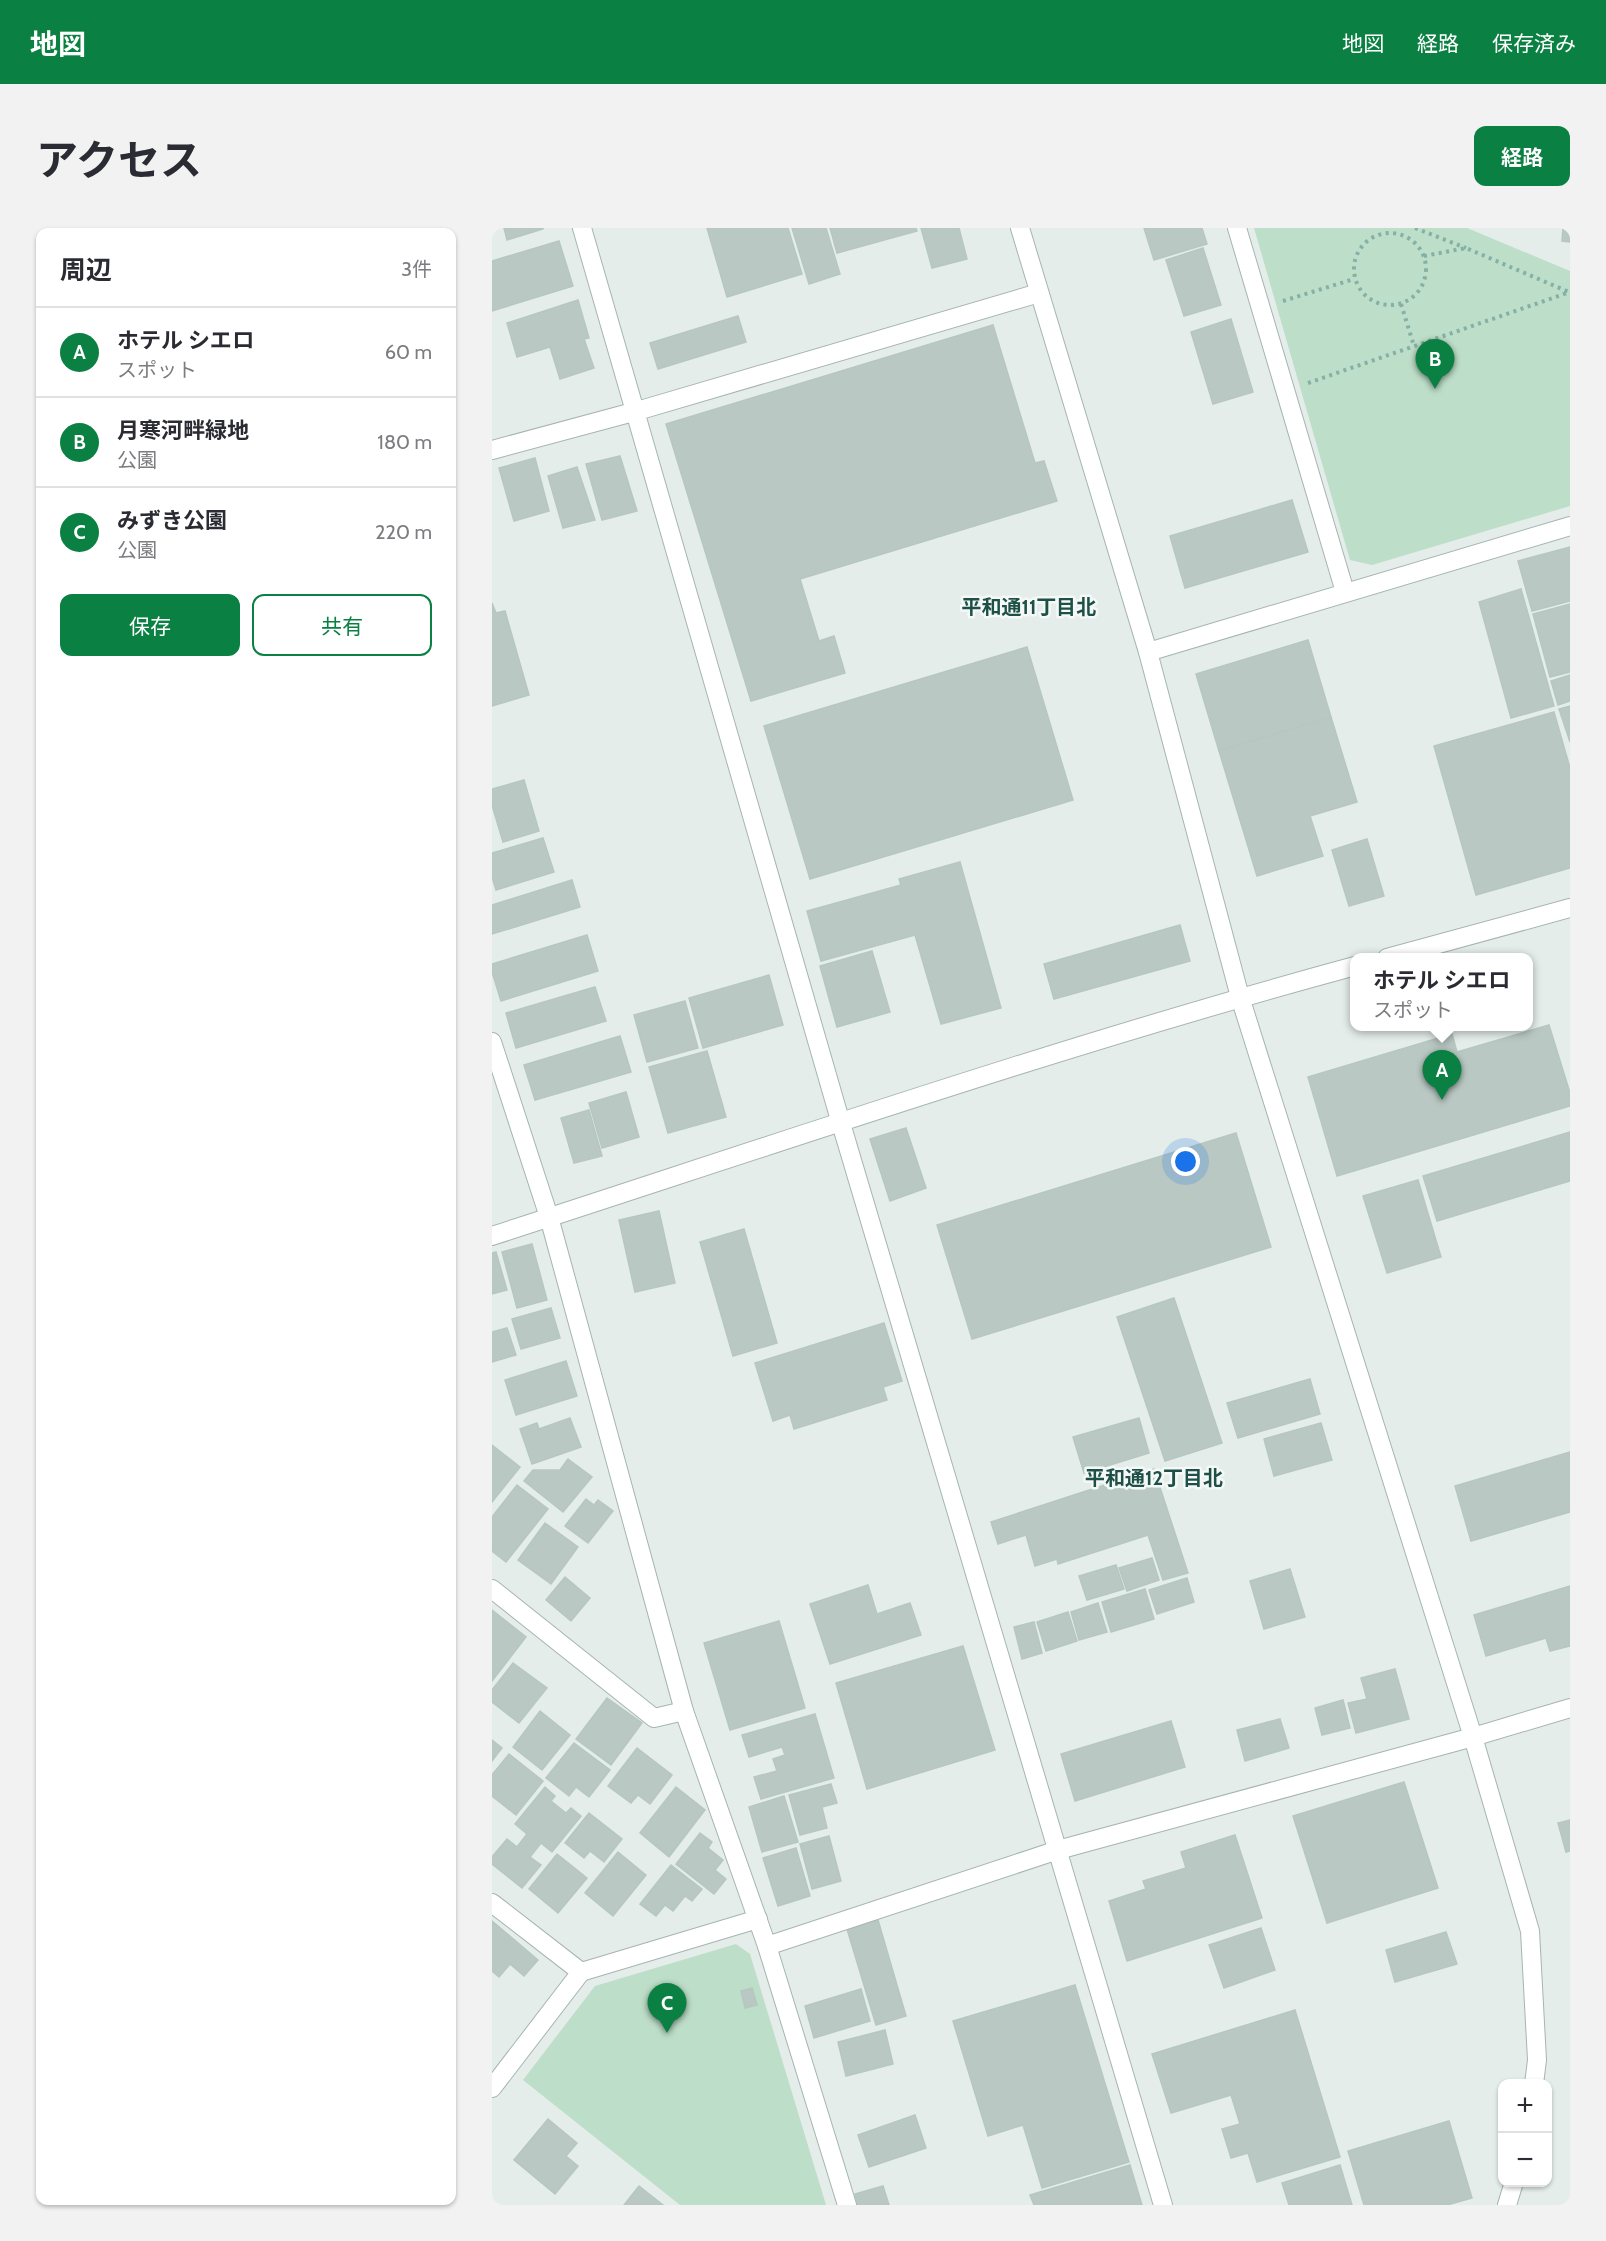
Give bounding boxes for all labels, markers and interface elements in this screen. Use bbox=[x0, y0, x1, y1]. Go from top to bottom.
text: 地図 bbox=[30, 27, 86, 61]
text: 地図 bbox=[1342, 31, 1384, 56]
text: 経路 bbox=[1417, 31, 1459, 56]
text: 保存済み bbox=[1492, 31, 1576, 56]
button: 経路 bbox=[1474, 126, 1570, 186]
text: アクセス bbox=[36, 134, 202, 186]
text: 周辺 bbox=[60, 254, 112, 286]
text: 3件 bbox=[401, 257, 432, 281]
text: ホテル シエロ bbox=[117, 327, 254, 354]
text: A bbox=[73, 340, 86, 364]
text: 60 m bbox=[385, 340, 432, 364]
pin: B bbox=[1416, 340, 1454, 389]
text: スポット bbox=[117, 358, 197, 382]
text: 月寒河畔緑地 bbox=[117, 417, 249, 444]
text: B bbox=[73, 430, 86, 454]
text: 180 m bbox=[377, 430, 432, 454]
text: 公園 bbox=[117, 448, 157, 472]
text: みずき公園 bbox=[117, 507, 227, 534]
text: C bbox=[73, 520, 86, 544]
text: 220 m bbox=[375, 520, 432, 544]
text: 公園 bbox=[117, 538, 157, 562]
button: 保存 bbox=[60, 594, 240, 656]
button: 共有 bbox=[252, 594, 432, 656]
district label: 平和通11丁目北 bbox=[962, 595, 1096, 619]
popup bbox=[1350, 953, 1533, 1031]
text: ホテル シエロ bbox=[1373, 967, 1510, 994]
text: スポット bbox=[1373, 998, 1453, 1022]
pin: A bbox=[1422, 1050, 1462, 1100]
your location bbox=[1171, 1147, 1200, 1176]
district label: 平和通12丁目北 bbox=[1085, 1466, 1223, 1490]
pin: C bbox=[648, 1984, 687, 2033]
map controls bbox=[1498, 2079, 1552, 2187]
button: + bbox=[1498, 2079, 1552, 2133]
button: − bbox=[1498, 2133, 1552, 2187]

